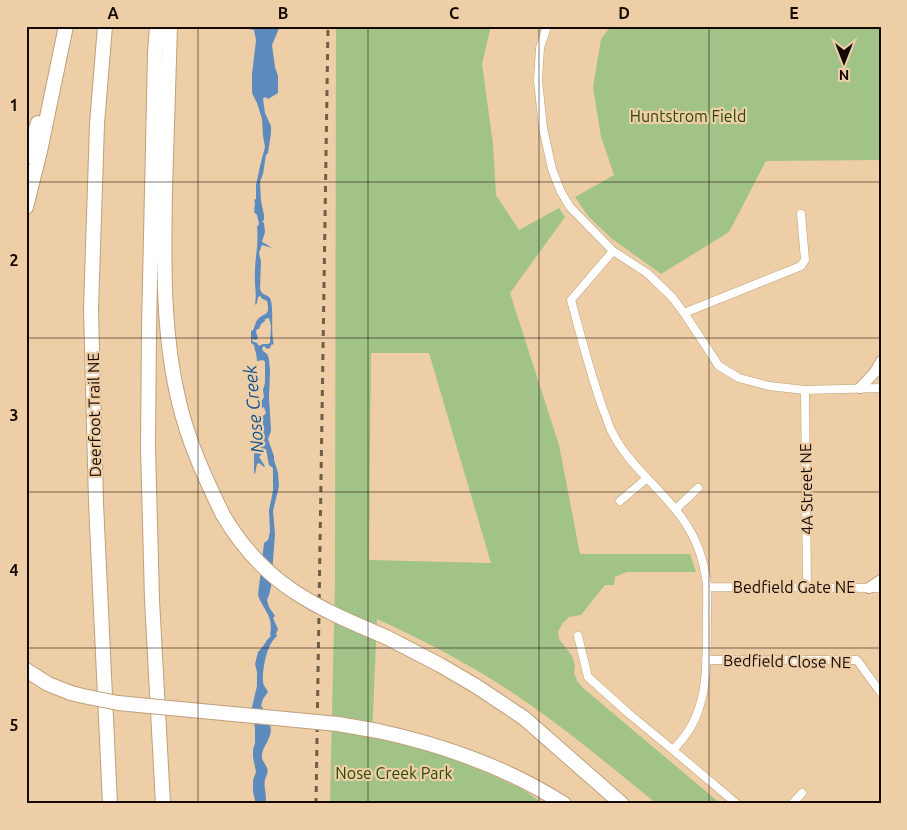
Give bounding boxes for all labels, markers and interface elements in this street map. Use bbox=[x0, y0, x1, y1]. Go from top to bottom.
text: A bbox=[107, 4, 119, 22]
text: B bbox=[278, 4, 288, 22]
text: C bbox=[449, 4, 459, 22]
text: D bbox=[618, 4, 630, 22]
text: E bbox=[789, 4, 799, 22]
north arrow bbox=[820, 38, 870, 88]
text: N bbox=[839, 67, 849, 83]
text: 1 bbox=[9, 96, 19, 114]
park label: Huntstrom Field bbox=[630, 107, 746, 125]
text: 2 bbox=[9, 251, 19, 269]
street label: Deerfoot Trail NE bbox=[84, 353, 104, 477]
water label: Nose Creek bbox=[239, 363, 267, 454]
text: 3 bbox=[9, 406, 19, 424]
street label: 4A Street NE bbox=[796, 443, 816, 535]
text: 4 bbox=[9, 561, 19, 579]
street label: Bedfield Gate NE bbox=[733, 578, 855, 596]
street label: Bedfield Close NE bbox=[723, 651, 851, 671]
text: 5 bbox=[9, 716, 19, 734]
park label: Nose Creek Park bbox=[335, 764, 453, 782]

